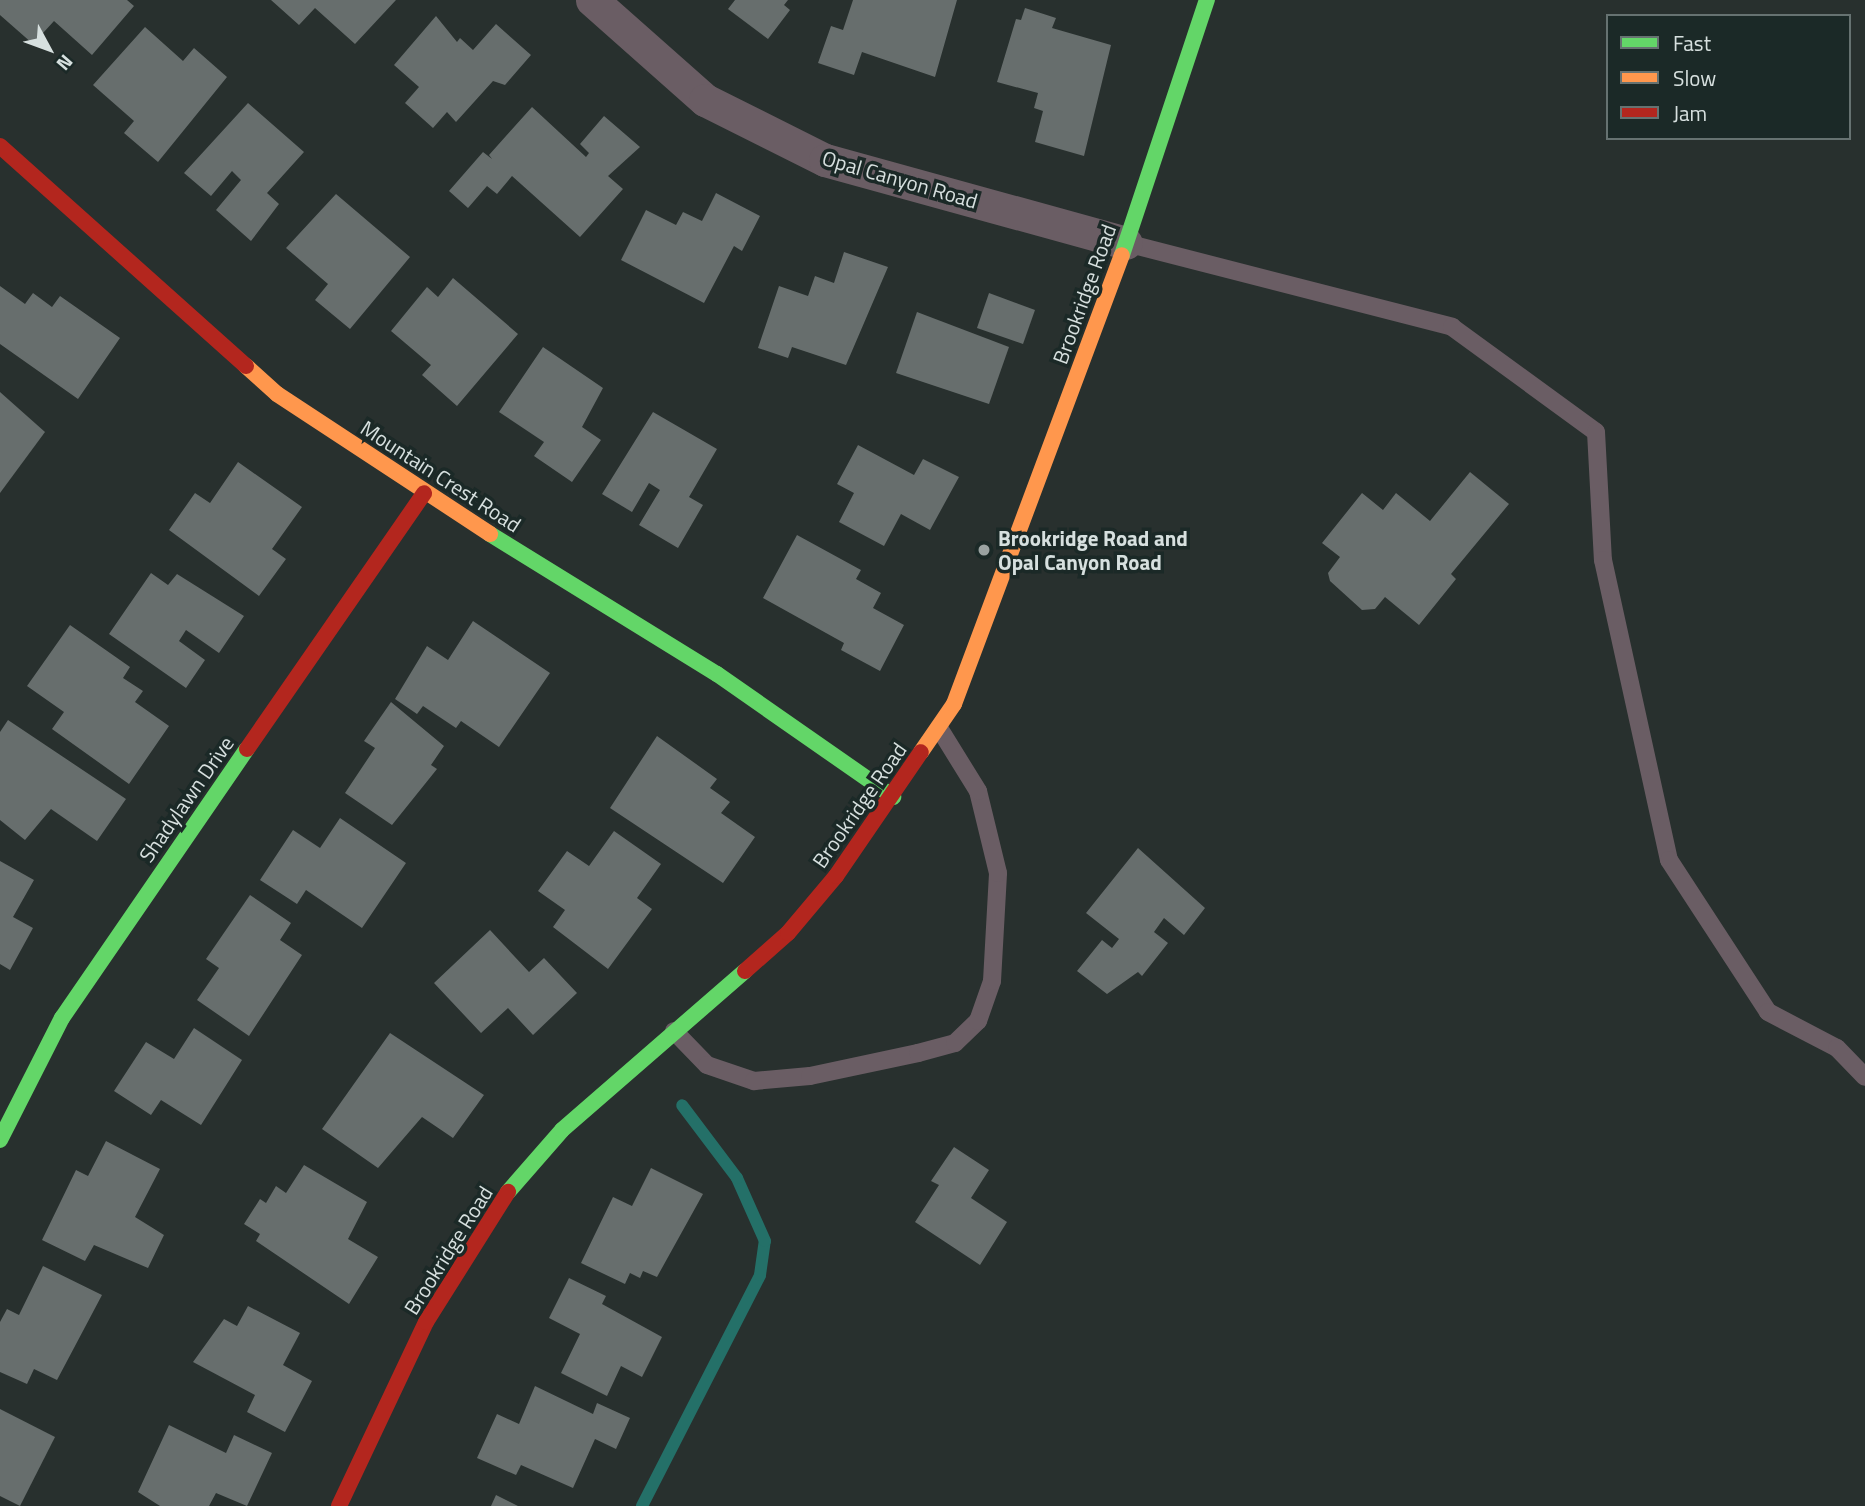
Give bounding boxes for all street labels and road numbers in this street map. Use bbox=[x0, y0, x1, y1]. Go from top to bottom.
street label: Opal Canyon Road bbox=[819, 145, 981, 213]
street label: Brookridge Road bbox=[1047, 221, 1121, 367]
street label: Mountain Crest Road bbox=[356, 415, 526, 537]
street label: Shadylawn Drive bbox=[133, 731, 239, 867]
street label: Brookridge Road bbox=[807, 738, 911, 872]
street label: Brookridge Road bbox=[398, 1181, 498, 1319]

